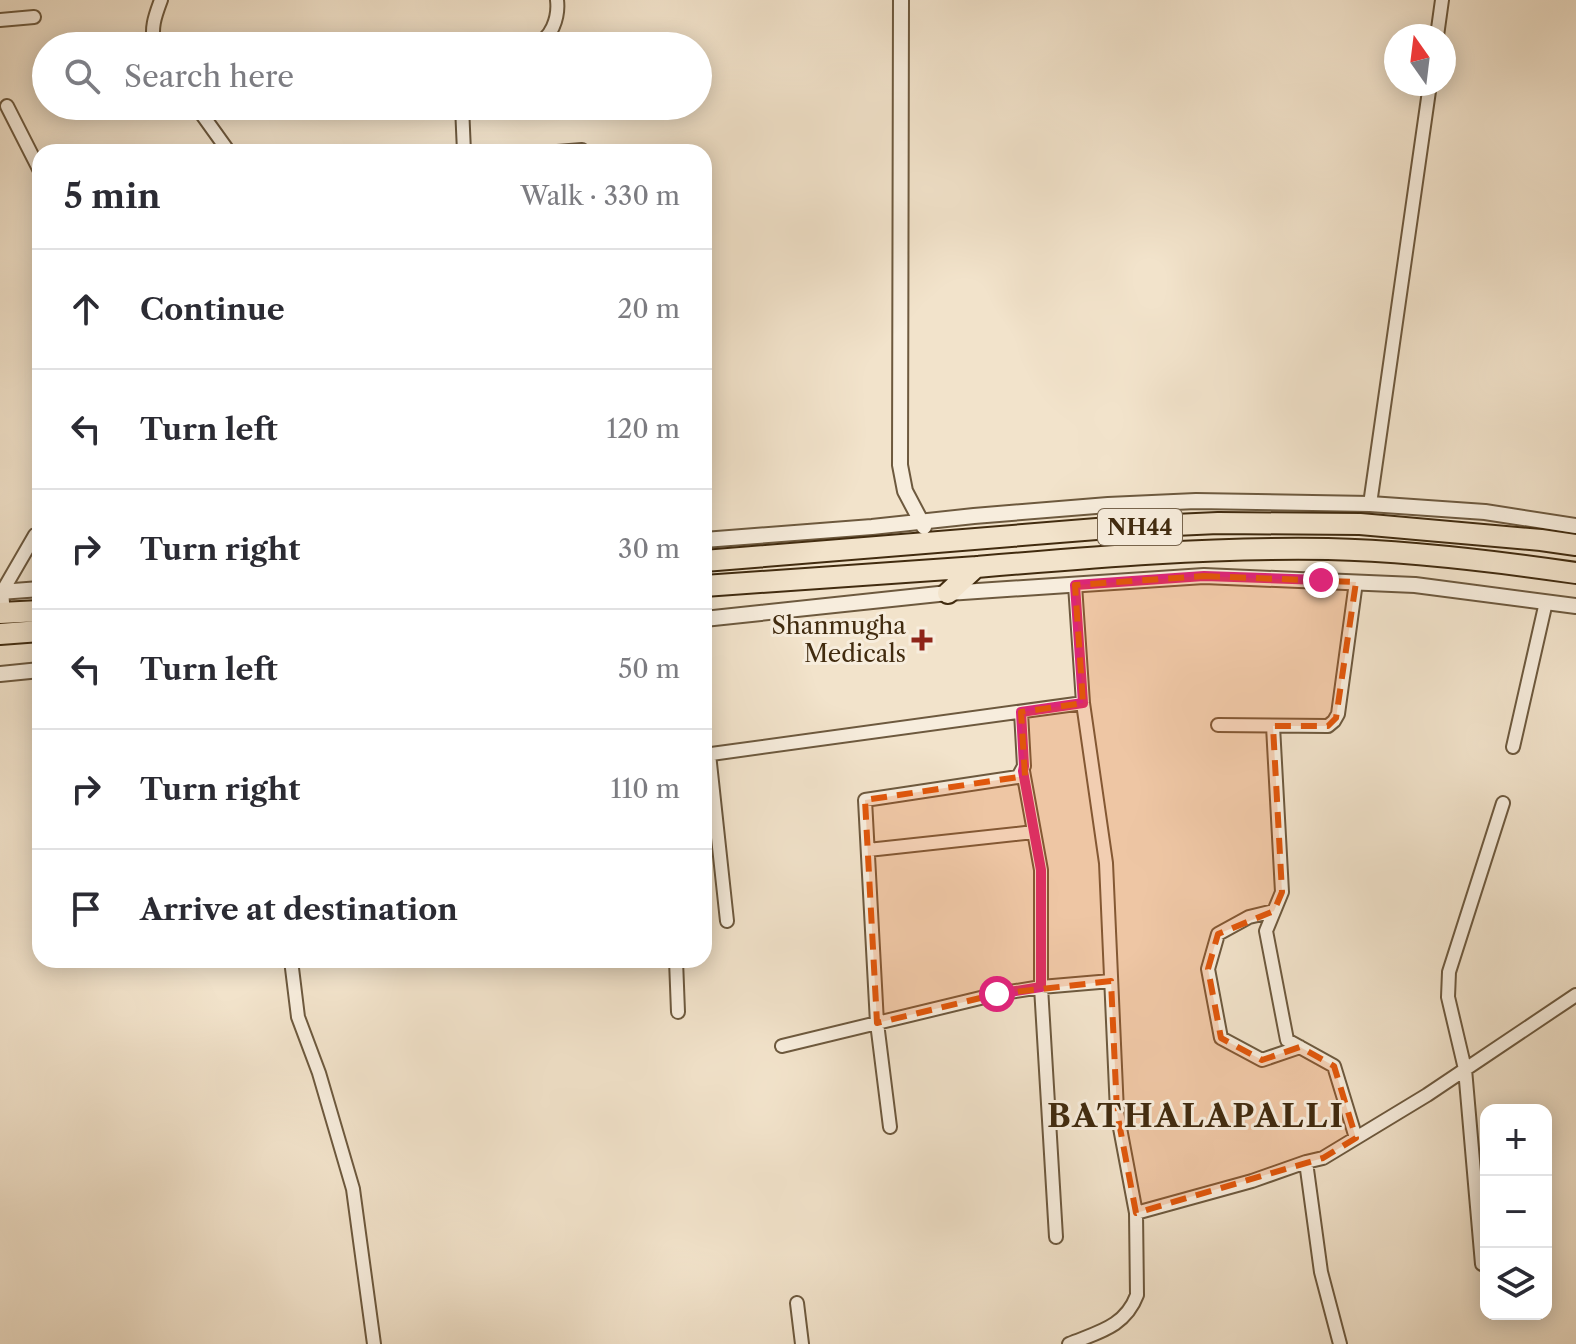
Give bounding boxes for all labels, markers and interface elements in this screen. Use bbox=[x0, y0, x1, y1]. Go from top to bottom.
north arrow bbox=[1384, 24, 1456, 96]
search box bbox=[32, 32, 712, 120]
icon: search bbox=[60, 54, 104, 98]
text: Search here bbox=[124, 58, 294, 95]
text: 5 min bbox=[64, 175, 161, 217]
text: Walk · 330 m bbox=[521, 180, 680, 212]
icon: ahead bbox=[64, 287, 108, 331]
text: Continue bbox=[140, 291, 285, 328]
text: 20 m bbox=[617, 293, 680, 325]
icon: left bbox=[64, 407, 108, 451]
text: Turn left bbox=[140, 411, 277, 448]
text: 120 m bbox=[606, 413, 680, 445]
road number: NH44 bbox=[1098, 509, 1182, 545]
icon: right bbox=[64, 527, 108, 571]
text: Turn right bbox=[140, 531, 300, 568]
text: 30 m bbox=[618, 533, 680, 565]
route end bbox=[1303, 562, 1339, 598]
place label: Shanmugha Medicals bbox=[771, 611, 906, 668]
marker: Shanmugha Medicals bbox=[913, 631, 931, 649]
icon: left bbox=[64, 647, 108, 691]
text: Turn left bbox=[140, 651, 277, 688]
text: 50 m bbox=[618, 653, 680, 685]
icon: right bbox=[64, 767, 108, 811]
text: Turn right bbox=[140, 771, 300, 808]
text: 110 m bbox=[611, 773, 680, 805]
icon: arrive bbox=[64, 887, 108, 931]
text: Arrive at destination bbox=[140, 891, 458, 928]
route start bbox=[979, 976, 1015, 1012]
district label: BATHALAPALLI bbox=[1047, 1096, 1345, 1135]
map controls bbox=[1480, 1104, 1552, 1320]
button: + bbox=[1480, 1104, 1552, 1176]
button: − bbox=[1480, 1176, 1552, 1248]
button: layers bbox=[1480, 1248, 1552, 1320]

